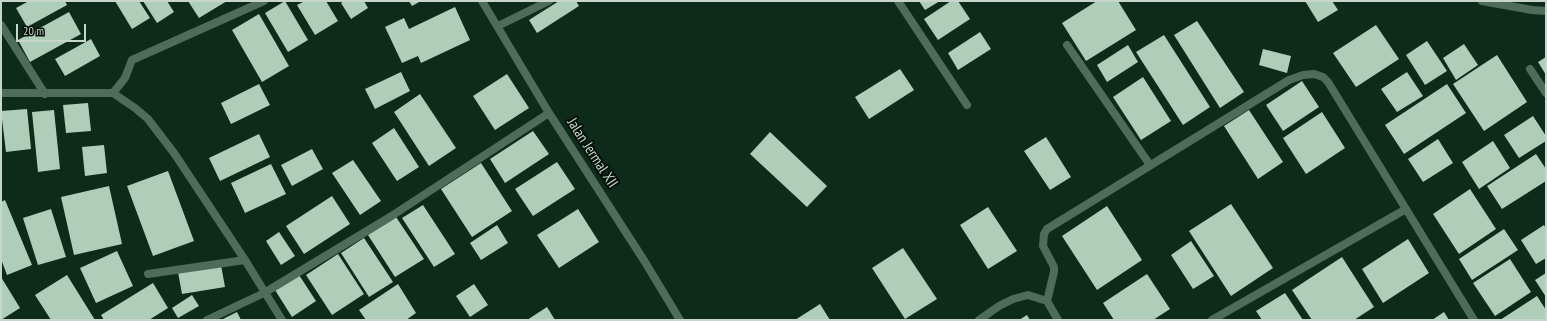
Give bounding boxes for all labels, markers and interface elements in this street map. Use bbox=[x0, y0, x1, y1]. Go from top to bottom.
scale bar bbox=[18, 16, 88, 42]
text: 20 m bbox=[23, 23, 44, 38]
street label: Jalan Jermal XII bbox=[563, 115, 621, 191]

